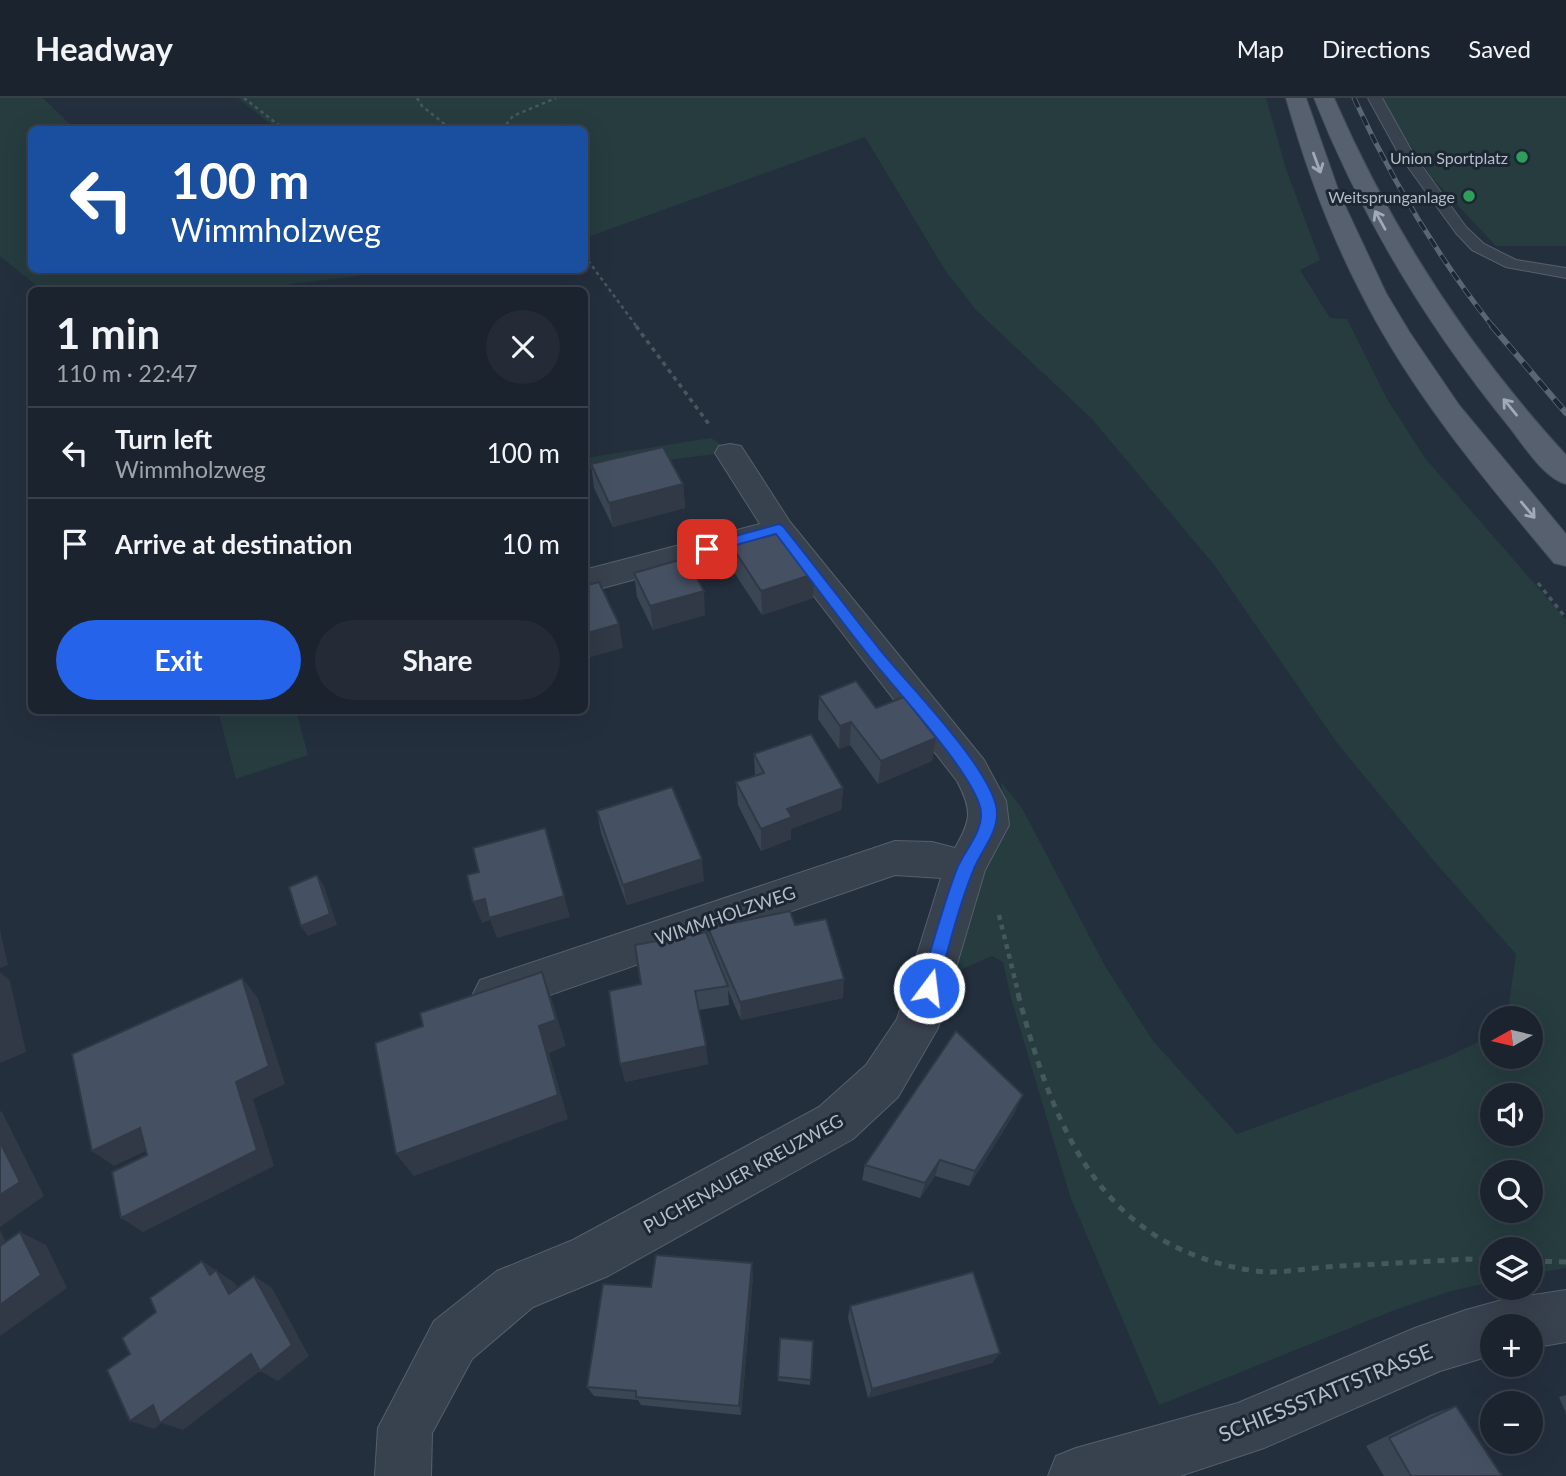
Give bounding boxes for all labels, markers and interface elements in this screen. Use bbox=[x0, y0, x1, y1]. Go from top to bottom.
text: Headway bbox=[35, 28, 173, 68]
text: Map bbox=[1237, 34, 1284, 63]
text: Directions bbox=[1322, 34, 1430, 63]
text: Saved bbox=[1468, 34, 1531, 63]
place label: Union Sportplatz bbox=[1390, 148, 1508, 167]
marker: Union Sportplatz bbox=[1514, 149, 1530, 165]
text: 100 m bbox=[171, 151, 309, 209]
one-way arrow bbox=[1312, 151, 1324, 173]
icon: left bbox=[56, 154, 147, 245]
place label: Weitsprunganlage bbox=[1328, 187, 1455, 206]
marker: Weitsprunganlage bbox=[1461, 188, 1477, 204]
text: Wimmholzweg bbox=[171, 210, 381, 249]
one-way arrow bbox=[1373, 210, 1386, 231]
text: 1 min bbox=[56, 308, 160, 358]
button: close bbox=[486, 310, 560, 384]
text: 110 m · 22:47 bbox=[56, 359, 198, 387]
one-way arrow bbox=[1502, 398, 1517, 416]
text: Turn left bbox=[115, 423, 212, 455]
icon: left bbox=[56, 434, 94, 472]
text: 100 m bbox=[487, 437, 560, 469]
text: Wimmholzweg bbox=[115, 455, 266, 483]
one-way arrow bbox=[1520, 500, 1536, 518]
pin bbox=[677, 519, 737, 579]
icon: arrive bbox=[56, 525, 94, 563]
text: Arrive at destination bbox=[115, 528, 352, 560]
text: 10 m bbox=[502, 528, 560, 560]
icon: arrive bbox=[688, 530, 726, 568]
button: Exit bbox=[56, 620, 301, 700]
button: Share bbox=[315, 620, 560, 700]
street label: WIMMHOLZWEG bbox=[652, 881, 798, 949]
position arrow bbox=[892, 951, 966, 1025]
north arrow bbox=[1480, 1006, 1544, 1069]
map controls bbox=[1480, 1006, 1543, 1454]
button: sound bbox=[1480, 1083, 1543, 1146]
street label: PUCHENAUER KREUZWEG bbox=[639, 1109, 847, 1237]
button: search bbox=[1480, 1160, 1543, 1223]
button: layers bbox=[1480, 1237, 1543, 1300]
button: + bbox=[1480, 1314, 1543, 1377]
street label: SCHIESSSTATTSTRASSE bbox=[1215, 1338, 1435, 1446]
button: − bbox=[1480, 1391, 1543, 1454]

